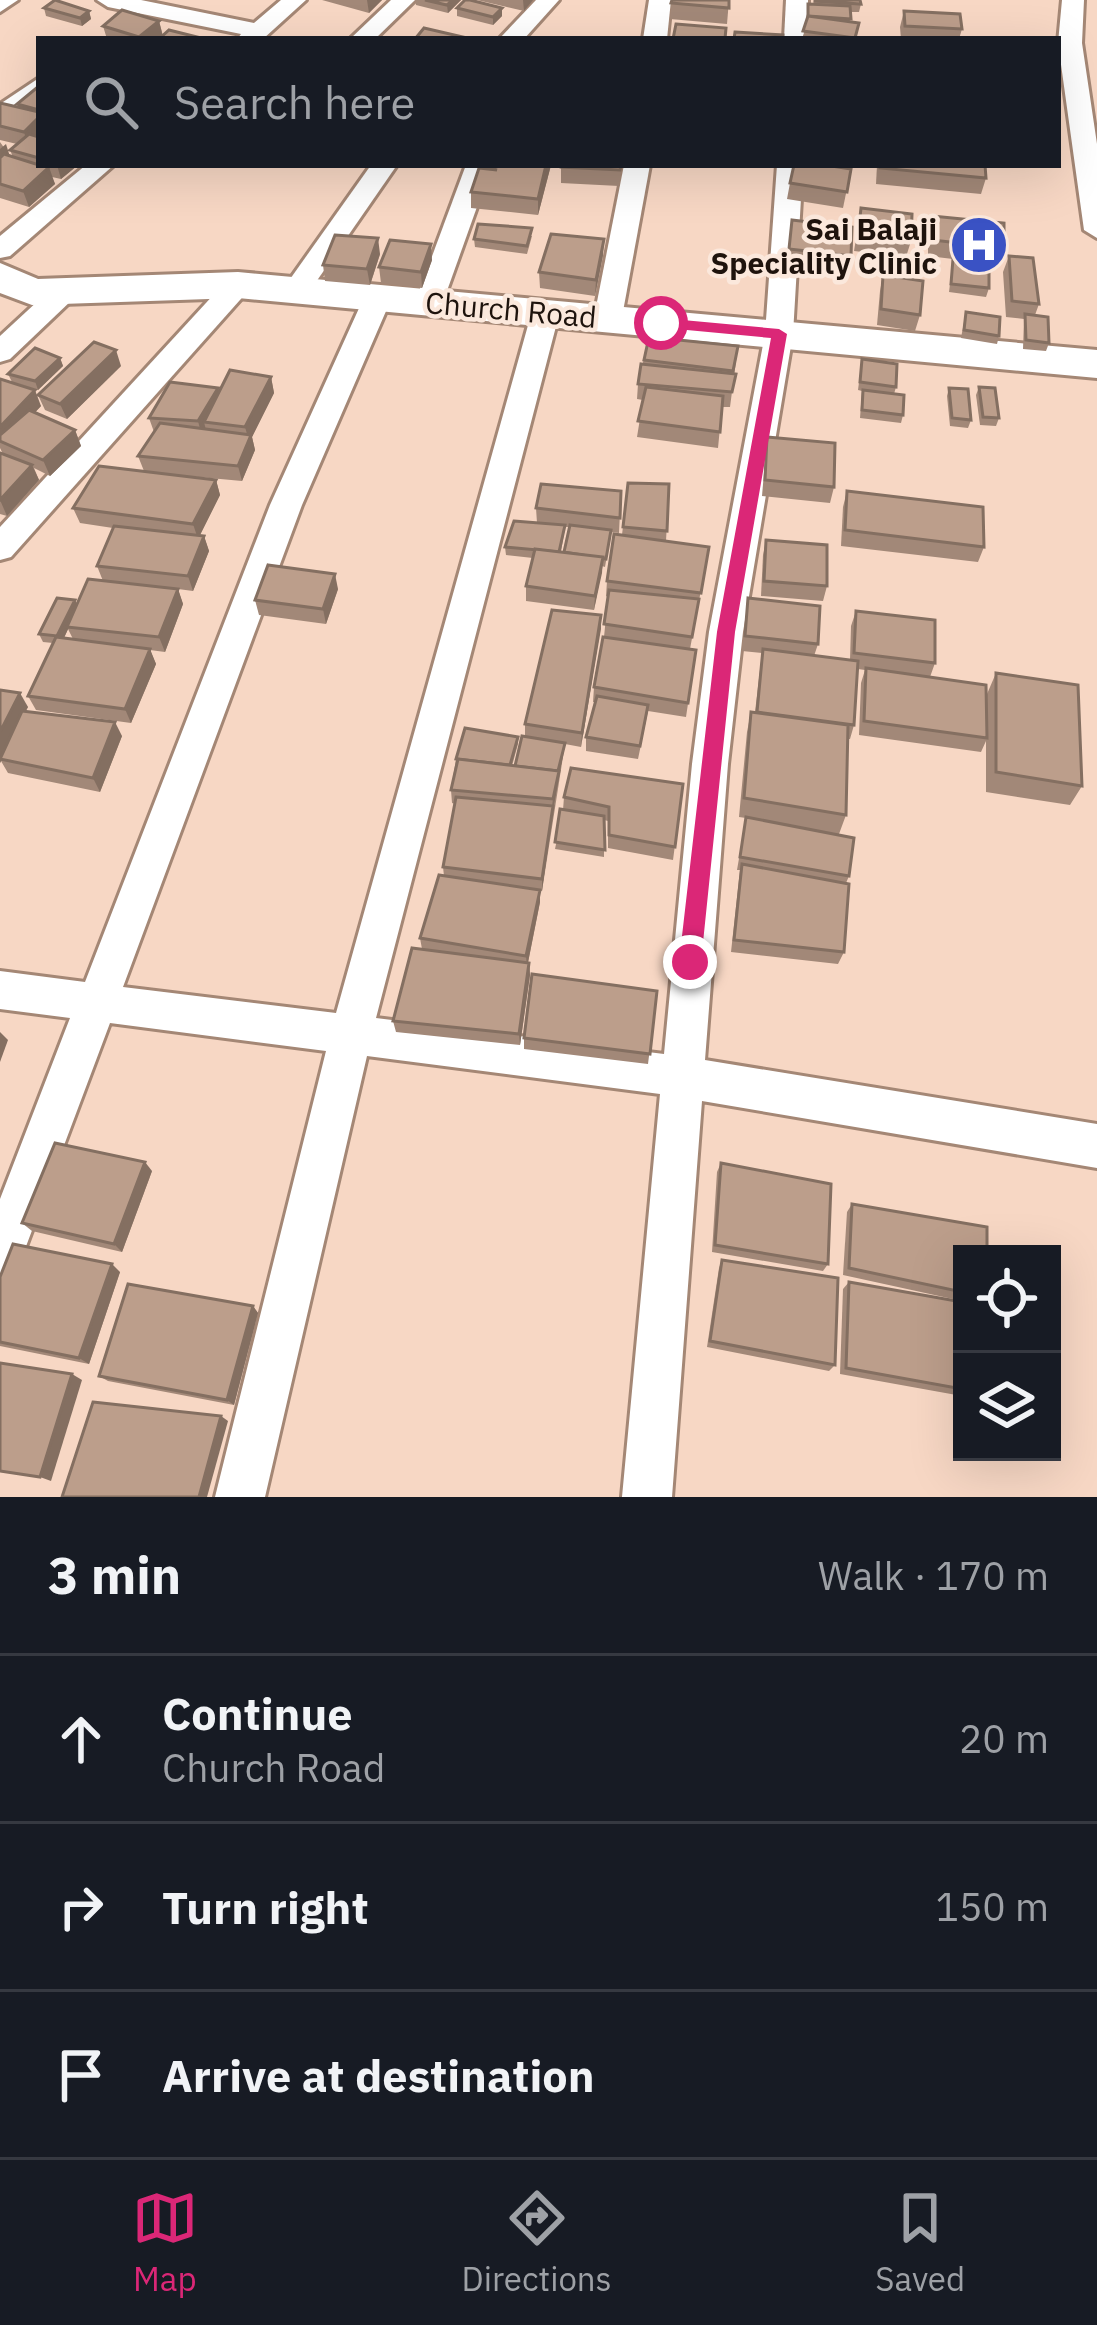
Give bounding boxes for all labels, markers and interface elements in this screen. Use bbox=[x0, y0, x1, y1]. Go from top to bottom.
search box bbox=[36, 36, 1061, 168]
icon: search bbox=[78, 69, 144, 135]
text: Search here bbox=[174, 73, 415, 131]
place label: Sai Balaji Speciality Clinic bbox=[711, 209, 937, 282]
hospital icon: Sai Balaji Speciality Clinic bbox=[948, 214, 1010, 276]
street label: Church Road bbox=[424, 282, 598, 336]
route start bbox=[634, 296, 688, 350]
route end bbox=[663, 935, 717, 989]
map controls bbox=[953, 1245, 1061, 1461]
button: locate bbox=[953, 1245, 1061, 1353]
button: layers bbox=[953, 1353, 1061, 1461]
text: 3 min bbox=[48, 1542, 181, 1608]
text: Walk · 170 m bbox=[818, 1550, 1049, 1601]
text: Continue bbox=[162, 1684, 353, 1742]
icon: ahead bbox=[48, 1706, 114, 1772]
text: 20 m bbox=[959, 1713, 1049, 1764]
text: Church Road bbox=[162, 1742, 385, 1793]
icon: right bbox=[48, 1874, 114, 1940]
text: Turn right bbox=[162, 1878, 369, 1936]
text: 150 m bbox=[936, 1881, 1049, 1932]
icon: arrive bbox=[48, 2042, 114, 2108]
text: Arrive at destination bbox=[162, 2046, 595, 2104]
tab: Map bbox=[132, 2185, 198, 2300]
tab: Directions bbox=[462, 2185, 612, 2300]
tab: Saved bbox=[875, 2185, 965, 2300]

